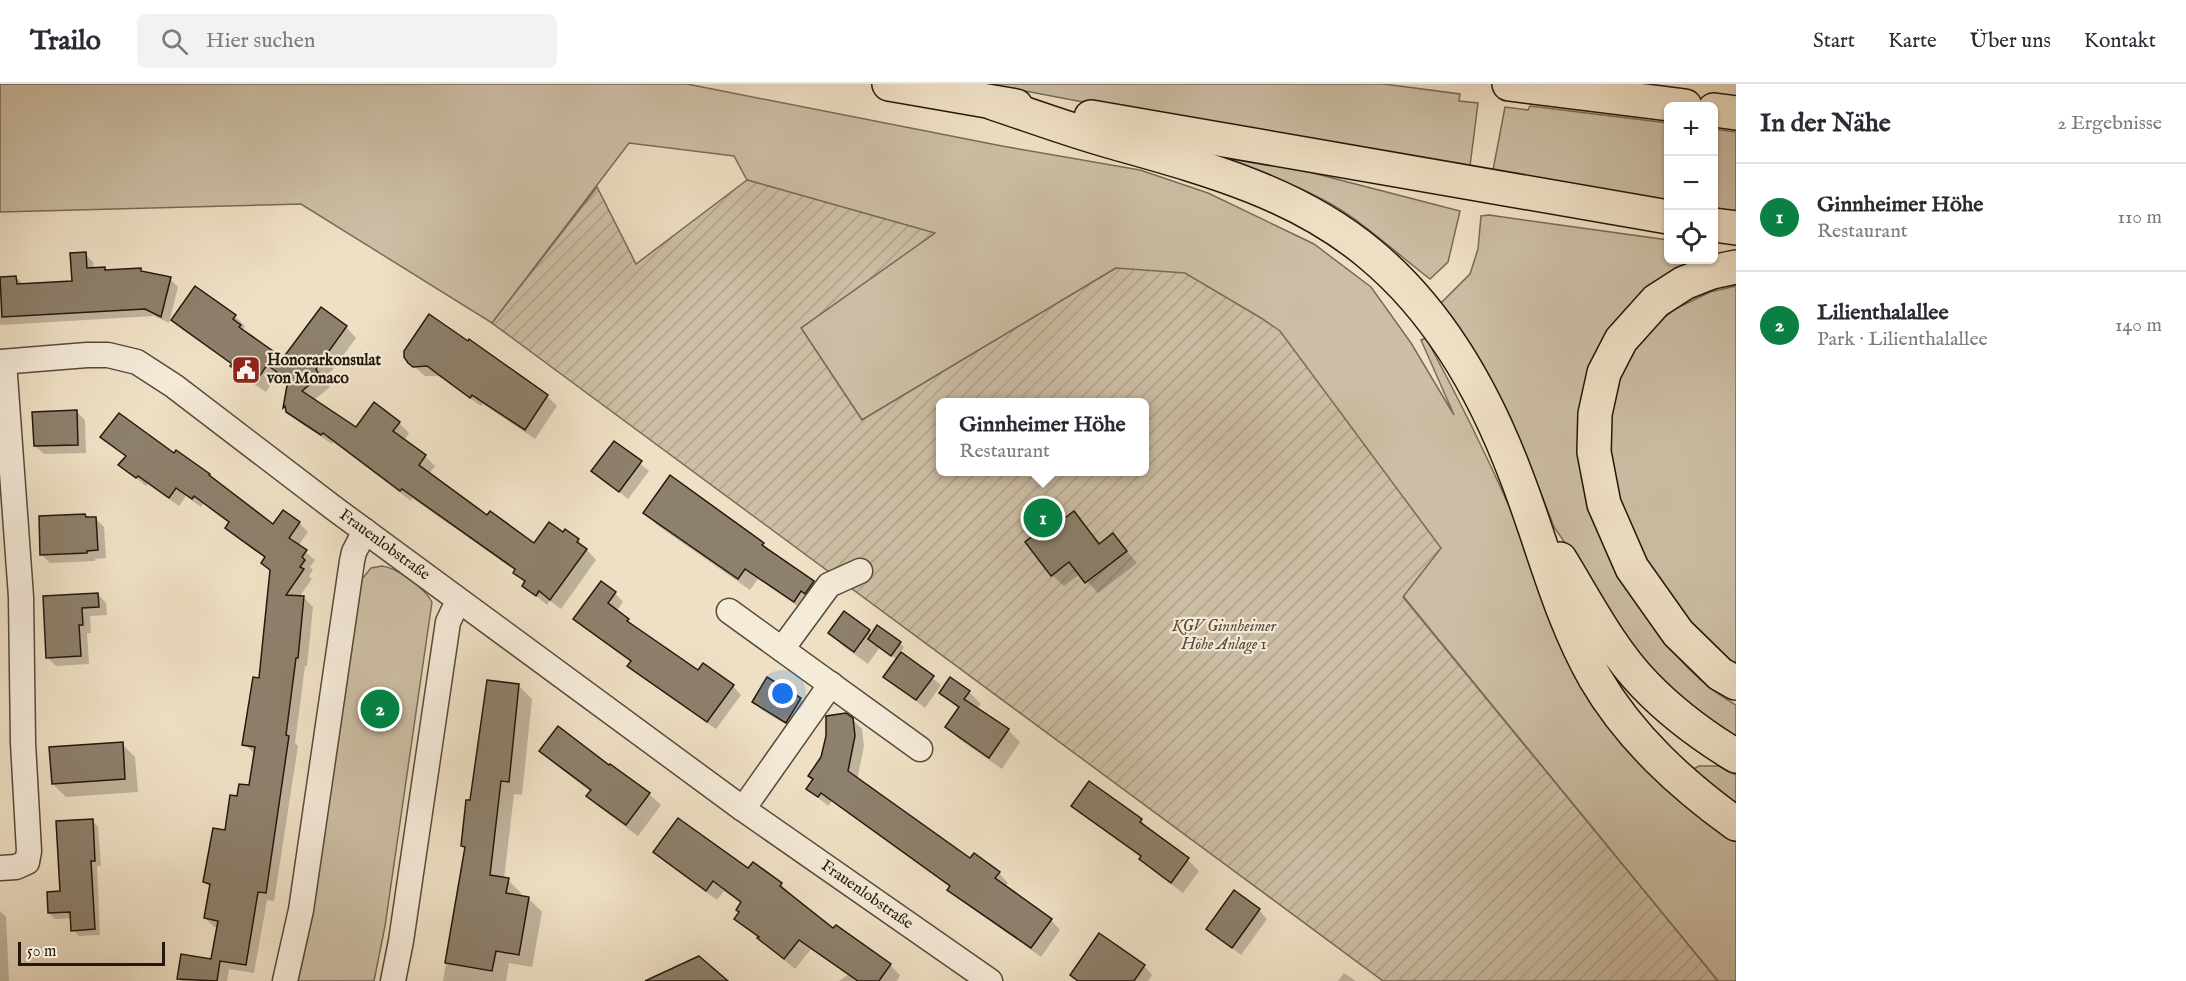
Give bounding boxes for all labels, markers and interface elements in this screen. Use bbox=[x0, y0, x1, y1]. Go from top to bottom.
search box bbox=[137, 14, 557, 68]
text: Trailo bbox=[30, 24, 101, 59]
icon: search bbox=[158, 25, 191, 58]
text: Hier suchen bbox=[206, 27, 315, 55]
text: Start bbox=[1813, 28, 1855, 55]
text: Karte bbox=[1888, 28, 1937, 55]
text: Über uns bbox=[1970, 28, 2051, 55]
text: Kontakt bbox=[2084, 28, 2156, 55]
map controls bbox=[1664, 102, 1718, 264]
button: + bbox=[1664, 102, 1718, 156]
text: In der Nähe bbox=[1760, 107, 1891, 140]
text: 2 Ergebnisse bbox=[2057, 111, 2162, 136]
button: − bbox=[1664, 156, 1718, 210]
text: Ginnheimer Höhe bbox=[1817, 191, 1983, 219]
text: 1 bbox=[1776, 205, 1783, 230]
text: 110 m bbox=[2118, 205, 2162, 230]
button: locate bbox=[1664, 210, 1718, 264]
text: Restaurant bbox=[1817, 219, 1908, 244]
text: Lilienthalallee bbox=[1817, 299, 1949, 327]
text: 2 bbox=[1775, 313, 1784, 338]
text: 140 m bbox=[2115, 313, 2162, 338]
text: Park · Lilienthalallee bbox=[1817, 327, 1988, 352]
place label: Honorarkonsulat von Monaco bbox=[266, 351, 381, 389]
public building icon: Honorarkonsulat von Monaco bbox=[230, 354, 262, 386]
popup bbox=[936, 398, 1149, 476]
text: Ginnheimer Höhe bbox=[959, 411, 1126, 439]
text: Restaurant bbox=[959, 439, 1050, 464]
pin: 1 bbox=[1024, 496, 1062, 540]
street label: Frauenlobstraße bbox=[335, 505, 434, 585]
park label: KGV Ginnheimer Höhe Anlage 1 bbox=[1171, 617, 1278, 655]
your location bbox=[768, 679, 797, 708]
pin: 2 bbox=[360, 686, 400, 732]
street label: Frauenlobstraße bbox=[817, 856, 917, 934]
scale bar bbox=[18, 939, 165, 966]
text: 50 m bbox=[27, 942, 56, 962]

